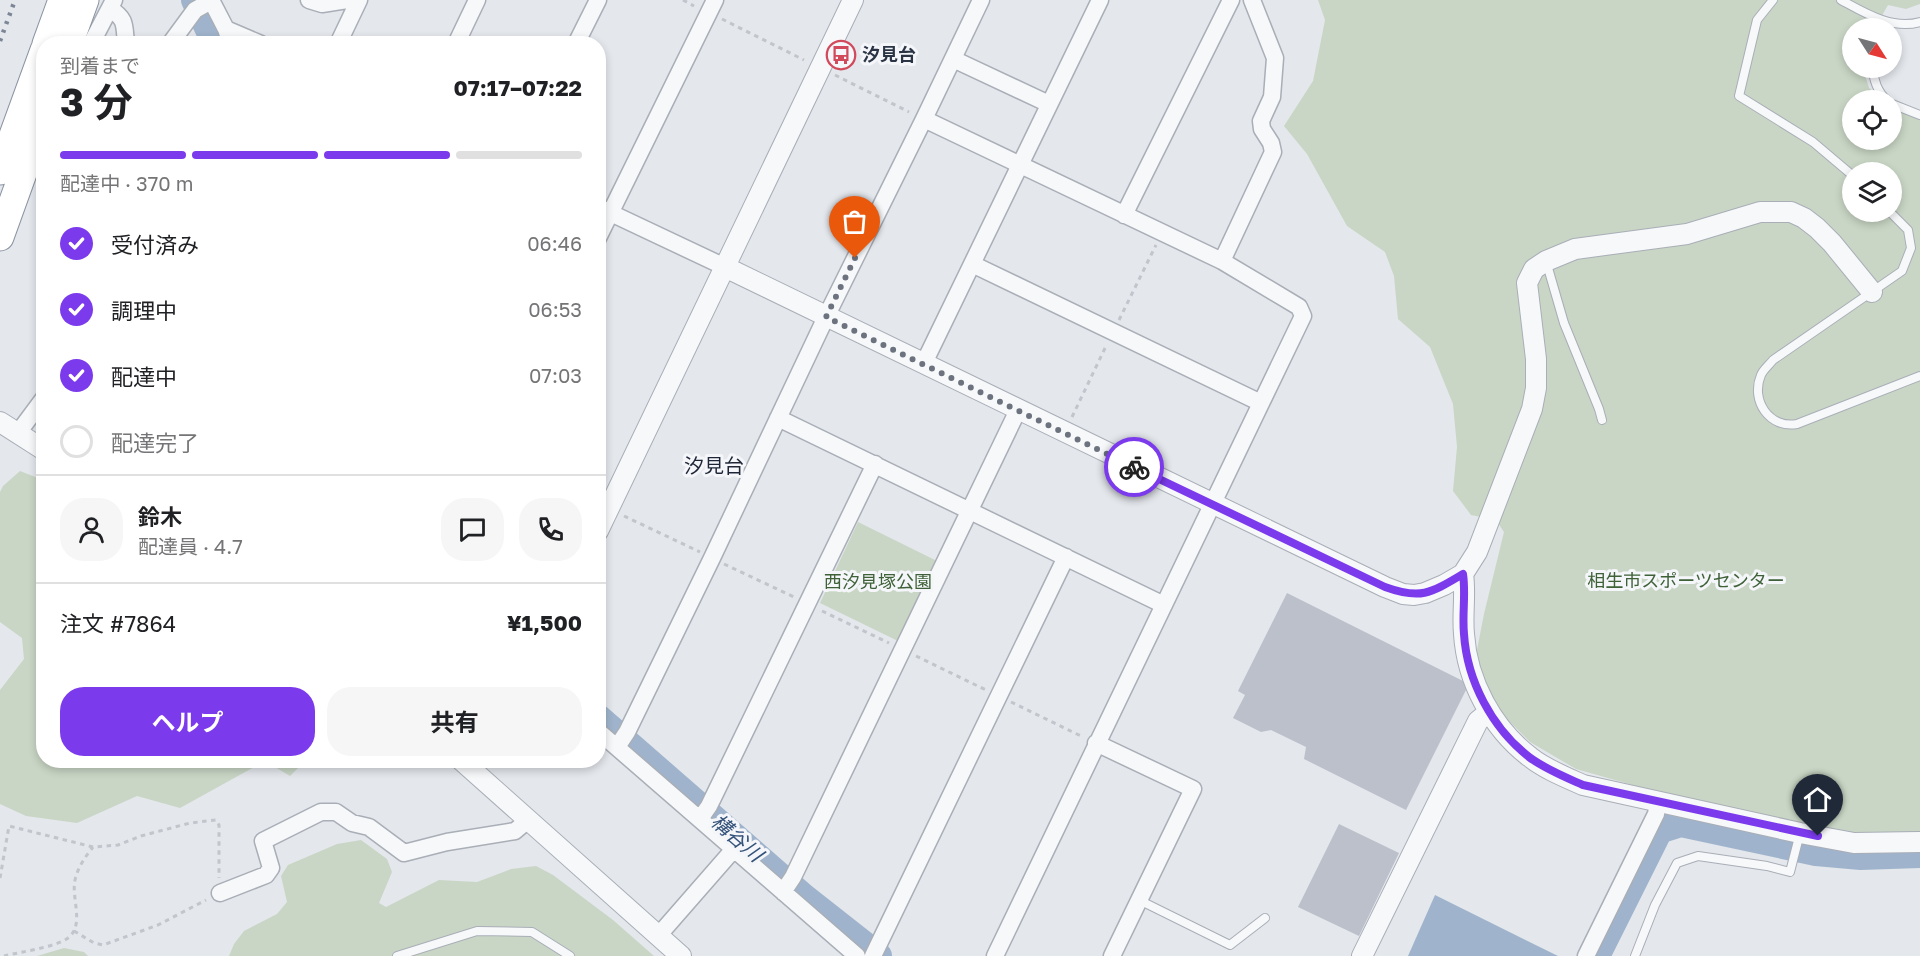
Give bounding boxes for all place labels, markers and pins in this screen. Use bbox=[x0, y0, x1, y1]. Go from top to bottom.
bus stop icon: 汐見台 bbox=[825, 39, 857, 71]
place label: 汐見台 bbox=[862, 43, 916, 65]
pin bbox=[829, 196, 880, 258]
pin bbox=[1792, 774, 1843, 836]

